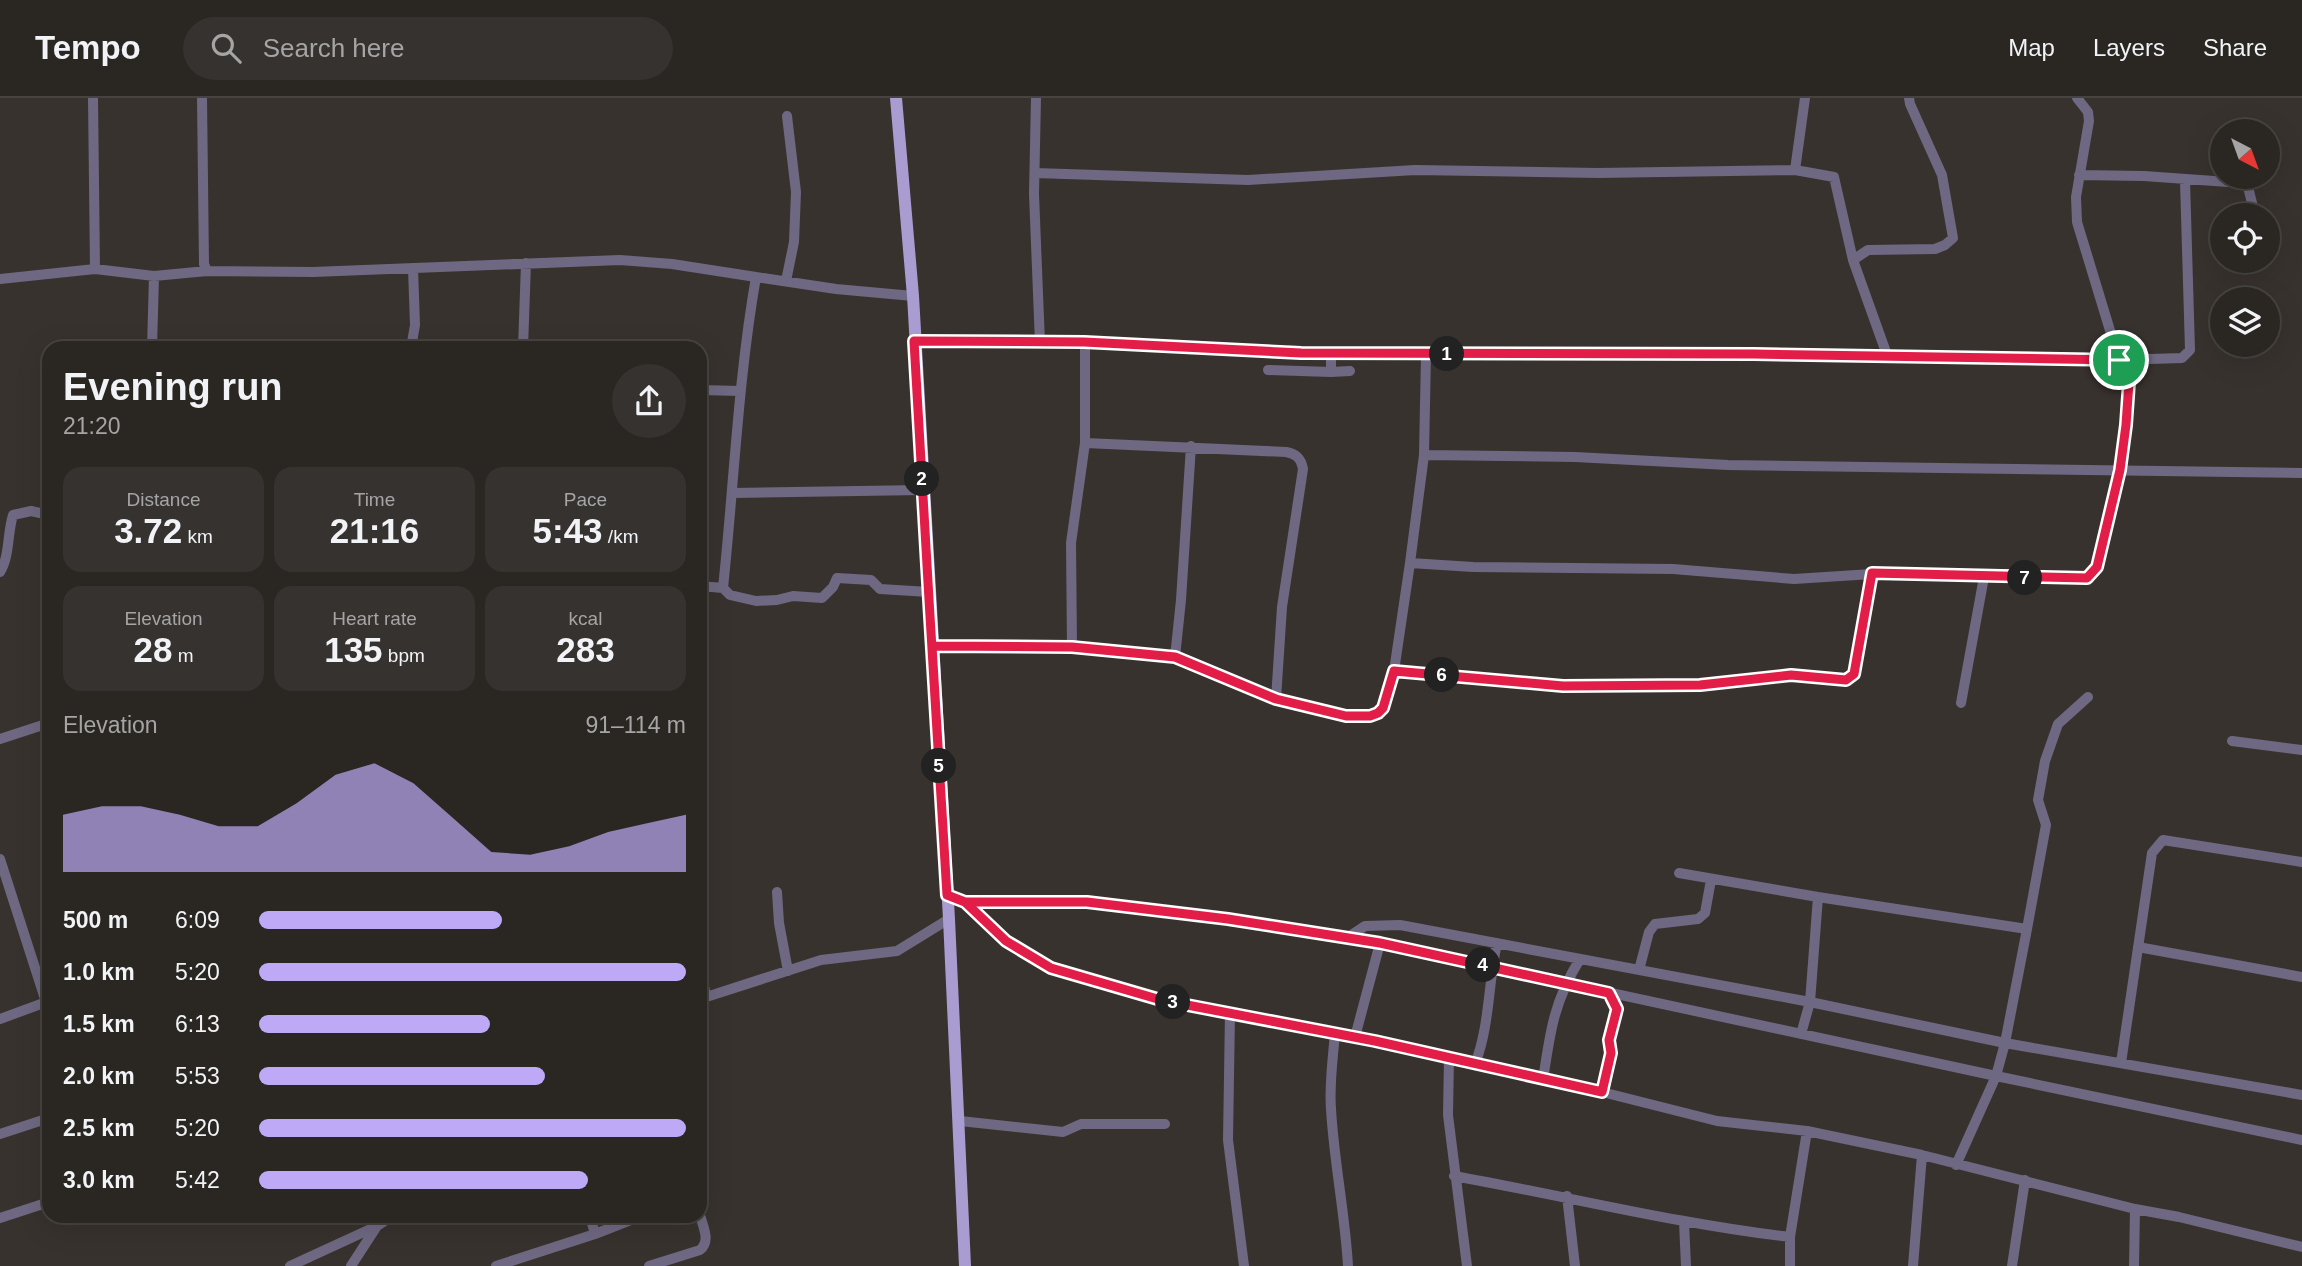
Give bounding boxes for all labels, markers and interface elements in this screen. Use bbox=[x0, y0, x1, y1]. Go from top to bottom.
search box bbox=[183, 17, 673, 80]
text: Tempo bbox=[35, 29, 141, 66]
icon: search bbox=[207, 29, 245, 67]
text: Search here bbox=[263, 33, 404, 63]
text: Map bbox=[2008, 34, 2055, 61]
text: Layers bbox=[2093, 34, 2165, 61]
text: Share bbox=[2203, 34, 2267, 61]
north arrow bbox=[2210, 119, 2280, 189]
map controls bbox=[2210, 119, 2280, 357]
button: locate bbox=[2210, 203, 2280, 273]
button: layers bbox=[2210, 287, 2280, 357]
pin bbox=[2089, 330, 2149, 390]
pin: 1 bbox=[1430, 336, 1464, 372]
icon: arrive bbox=[2100, 341, 2138, 379]
text: 1 bbox=[1441, 343, 1452, 364]
button: share bbox=[612, 364, 686, 438]
text: Evening run bbox=[63, 366, 283, 408]
text: 21:20 bbox=[63, 413, 121, 439]
pin: 2 bbox=[904, 462, 940, 496]
text: 2 bbox=[916, 468, 927, 489]
text: Distance bbox=[127, 489, 200, 510]
text: Time bbox=[354, 489, 395, 510]
text: Pace bbox=[564, 489, 607, 510]
text: 3.72 bbox=[114, 511, 182, 550]
text: 21:16 bbox=[330, 511, 419, 550]
text: 5:43 bbox=[533, 511, 603, 550]
text: km bbox=[182, 526, 213, 547]
text: /km bbox=[603, 526, 638, 547]
pin: 7 bbox=[2008, 560, 2042, 596]
text: 7 bbox=[2019, 567, 2030, 588]
text: Elevation bbox=[124, 608, 203, 629]
text: Heart rate bbox=[332, 608, 417, 629]
text: kcal bbox=[569, 608, 602, 629]
text: 28 bbox=[133, 630, 172, 669]
text: 135 bbox=[324, 630, 383, 669]
text: 283 bbox=[556, 630, 615, 669]
text: m bbox=[172, 645, 194, 666]
text: bpm bbox=[383, 645, 425, 666]
pin: 6 bbox=[1424, 658, 1460, 692]
text: 6 bbox=[1436, 664, 1447, 685]
text: Elevation bbox=[63, 712, 158, 738]
text: 91–114 m bbox=[585, 712, 686, 738]
pin: 5 bbox=[922, 748, 956, 784]
text: 5 bbox=[933, 755, 944, 776]
text: 500 m bbox=[63, 907, 128, 933]
text: 6:09 bbox=[175, 907, 220, 933]
pin: 4 bbox=[1466, 948, 1500, 982]
text: 4 bbox=[1477, 954, 1488, 975]
text: 1.0 km bbox=[63, 959, 135, 985]
text: 5:20 bbox=[175, 959, 220, 985]
pin: 3 bbox=[1156, 984, 1190, 1020]
text: 3 bbox=[1167, 991, 1178, 1012]
text: 1.5 km bbox=[63, 1011, 135, 1037]
text: 6:13 bbox=[175, 1011, 220, 1037]
text: 2.0 km bbox=[63, 1063, 135, 1089]
text: 5:53 bbox=[175, 1063, 220, 1089]
text: 2.5 km bbox=[63, 1115, 135, 1141]
text: 5:20 bbox=[175, 1115, 220, 1141]
text: 3.0 km bbox=[63, 1167, 135, 1193]
text: 5:42 bbox=[175, 1167, 220, 1193]

